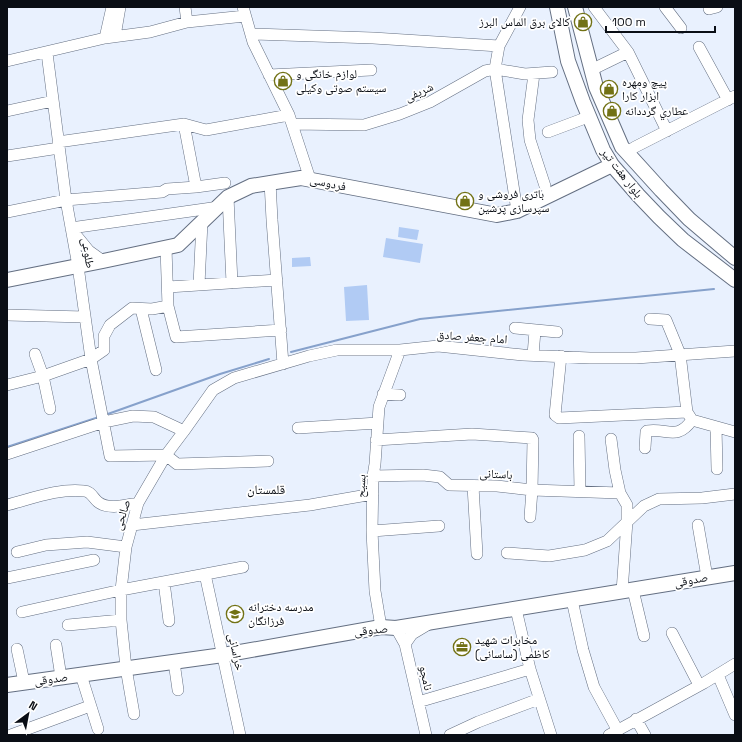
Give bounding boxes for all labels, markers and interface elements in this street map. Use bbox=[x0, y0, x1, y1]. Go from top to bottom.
scale bar bbox=[606, 8, 715, 34]
shop icon: کالای برق الماس البرز bbox=[573, 12, 593, 32]
place label: کالای برق الماس البرز bbox=[478, 14, 570, 30]
text: 100 m bbox=[612, 14, 646, 30]
place label: لوازم خانگی و سیستم صوتی وکیلی bbox=[296, 66, 387, 96]
shop icon: لوازم خانگی و سیستم صوتی وکیلی bbox=[273, 71, 293, 91]
place label: پیچ ومهره ابزار کارا bbox=[622, 74, 667, 104]
street label: شریفی bbox=[402, 79, 436, 105]
shop icon: پیچ ومهره ابزار کارا bbox=[599, 79, 619, 99]
shop icon: عطاري گرددانه bbox=[602, 101, 622, 121]
place label: عطاري گرددانه bbox=[625, 103, 688, 121]
street label: بلوار هفت تیر bbox=[597, 144, 647, 201]
street label: فردوسی bbox=[308, 171, 348, 195]
place label: باتری فروشی و سپرسازی پرشین bbox=[478, 186, 549, 216]
shop icon: باتری فروشی و سپرسازی پرشین bbox=[455, 191, 475, 211]
street label: طلوعی bbox=[78, 237, 98, 270]
street label: امام جعفر صادق bbox=[436, 327, 508, 347]
street label: باستانی bbox=[479, 465, 513, 483]
street label: بسیح bbox=[352, 474, 370, 498]
district label: قلمستان bbox=[247, 481, 285, 498]
street label: صالحی bbox=[110, 498, 134, 532]
street label: صدوقی bbox=[673, 569, 709, 591]
place label: مدرسه دخترانه فرزانگان bbox=[248, 599, 314, 629]
school or university icon: مدرسه دخترانه فرزانگان bbox=[225, 604, 245, 624]
street label: صدوقی bbox=[353, 620, 389, 640]
street label: خراسانی bbox=[224, 632, 248, 673]
place label: مخابرات شهید کاظمی (ساسانی) bbox=[475, 632, 550, 662]
office icon: مخابرات شهید کاظمی (ساسانی) bbox=[452, 637, 472, 657]
street label: نامجو bbox=[416, 664, 436, 692]
street label: صدوقی bbox=[33, 669, 69, 689]
north arrow bbox=[8, 694, 48, 734]
text: N bbox=[26, 698, 40, 713]

